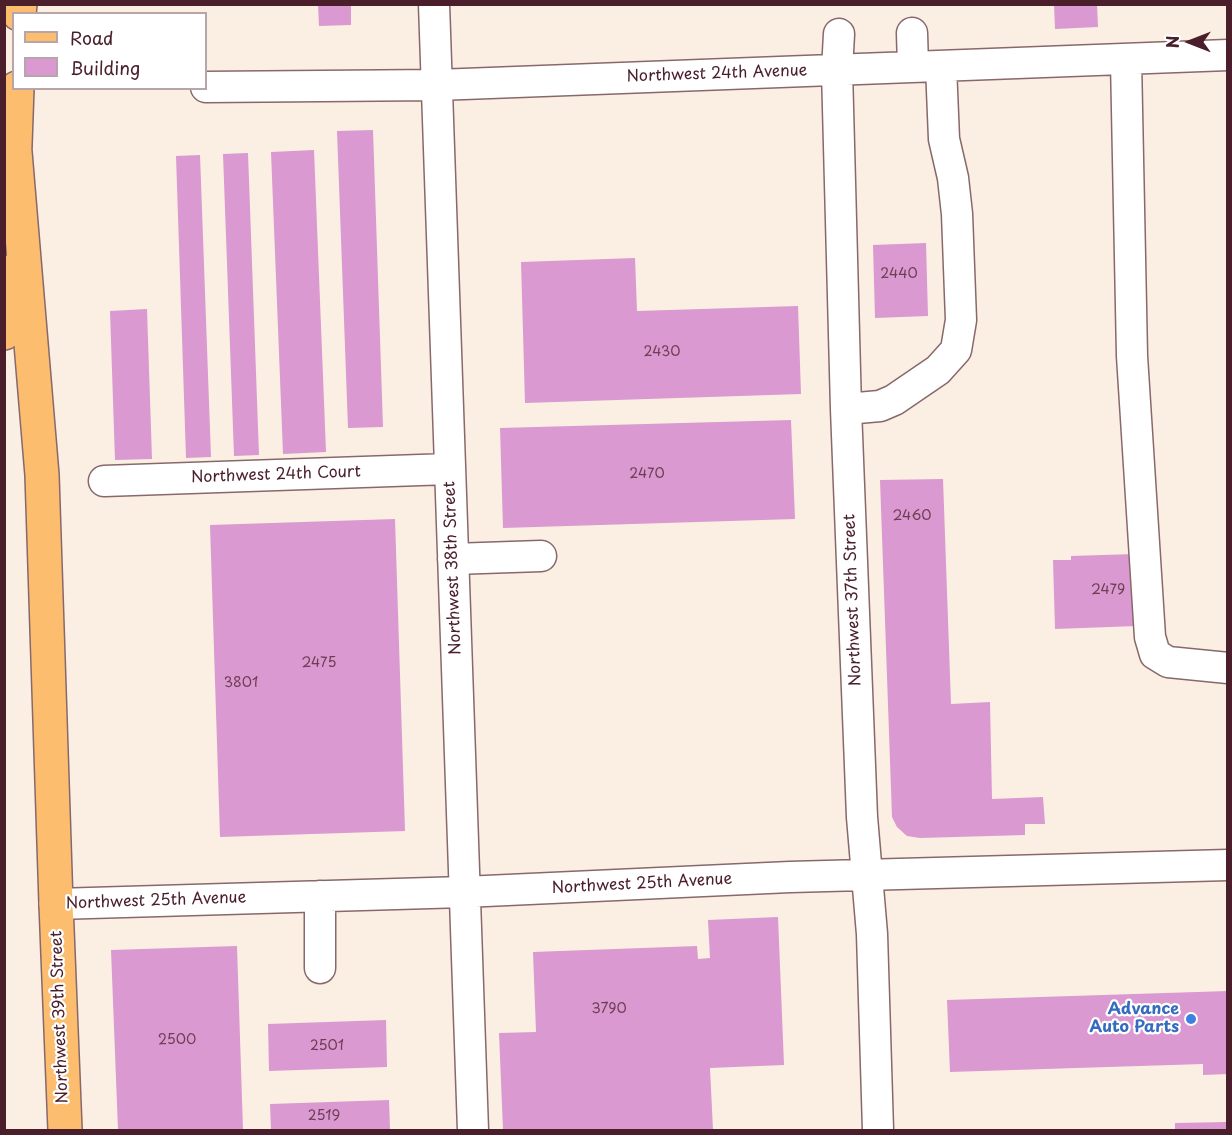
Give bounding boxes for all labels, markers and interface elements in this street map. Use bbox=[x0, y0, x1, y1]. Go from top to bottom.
legend bbox=[12, 12, 207, 90]
north arrow bbox=[1160, 12, 1220, 72]
text: Road bbox=[70, 24, 114, 51]
text: N bbox=[1160, 36, 1184, 48]
text: Building bbox=[70, 54, 140, 81]
street label: Northwest 24th Avenue bbox=[626, 61, 808, 87]
house number: 2440 bbox=[880, 266, 918, 282]
house number: 2430 bbox=[643, 344, 681, 360]
street label: Northwest 24th Court bbox=[191, 462, 361, 488]
house number: 2470 bbox=[629, 466, 665, 482]
street label: Northwest 38th Street bbox=[440, 481, 466, 655]
house number: 2460 bbox=[893, 508, 931, 524]
street label: Northwest 37th Street bbox=[840, 514, 866, 686]
house number: 2479 bbox=[1091, 582, 1125, 598]
house number: 2475 bbox=[302, 655, 336, 671]
house number: 3801 bbox=[224, 675, 258, 691]
street label: Northwest 25th Avenue bbox=[551, 870, 733, 898]
street label: Northwest 25th Avenue bbox=[65, 888, 247, 914]
street label: Northwest 39th Street bbox=[47, 930, 73, 1104]
place label: Advance Auto Parts bbox=[1090, 1000, 1179, 1038]
house number: 3790 bbox=[591, 1001, 627, 1017]
marker: Advance Auto Parts bbox=[1184, 1012, 1198, 1026]
house number: 2500 bbox=[158, 1032, 196, 1048]
house number: 2501 bbox=[310, 1038, 344, 1054]
house number: 2519 bbox=[308, 1108, 340, 1124]

